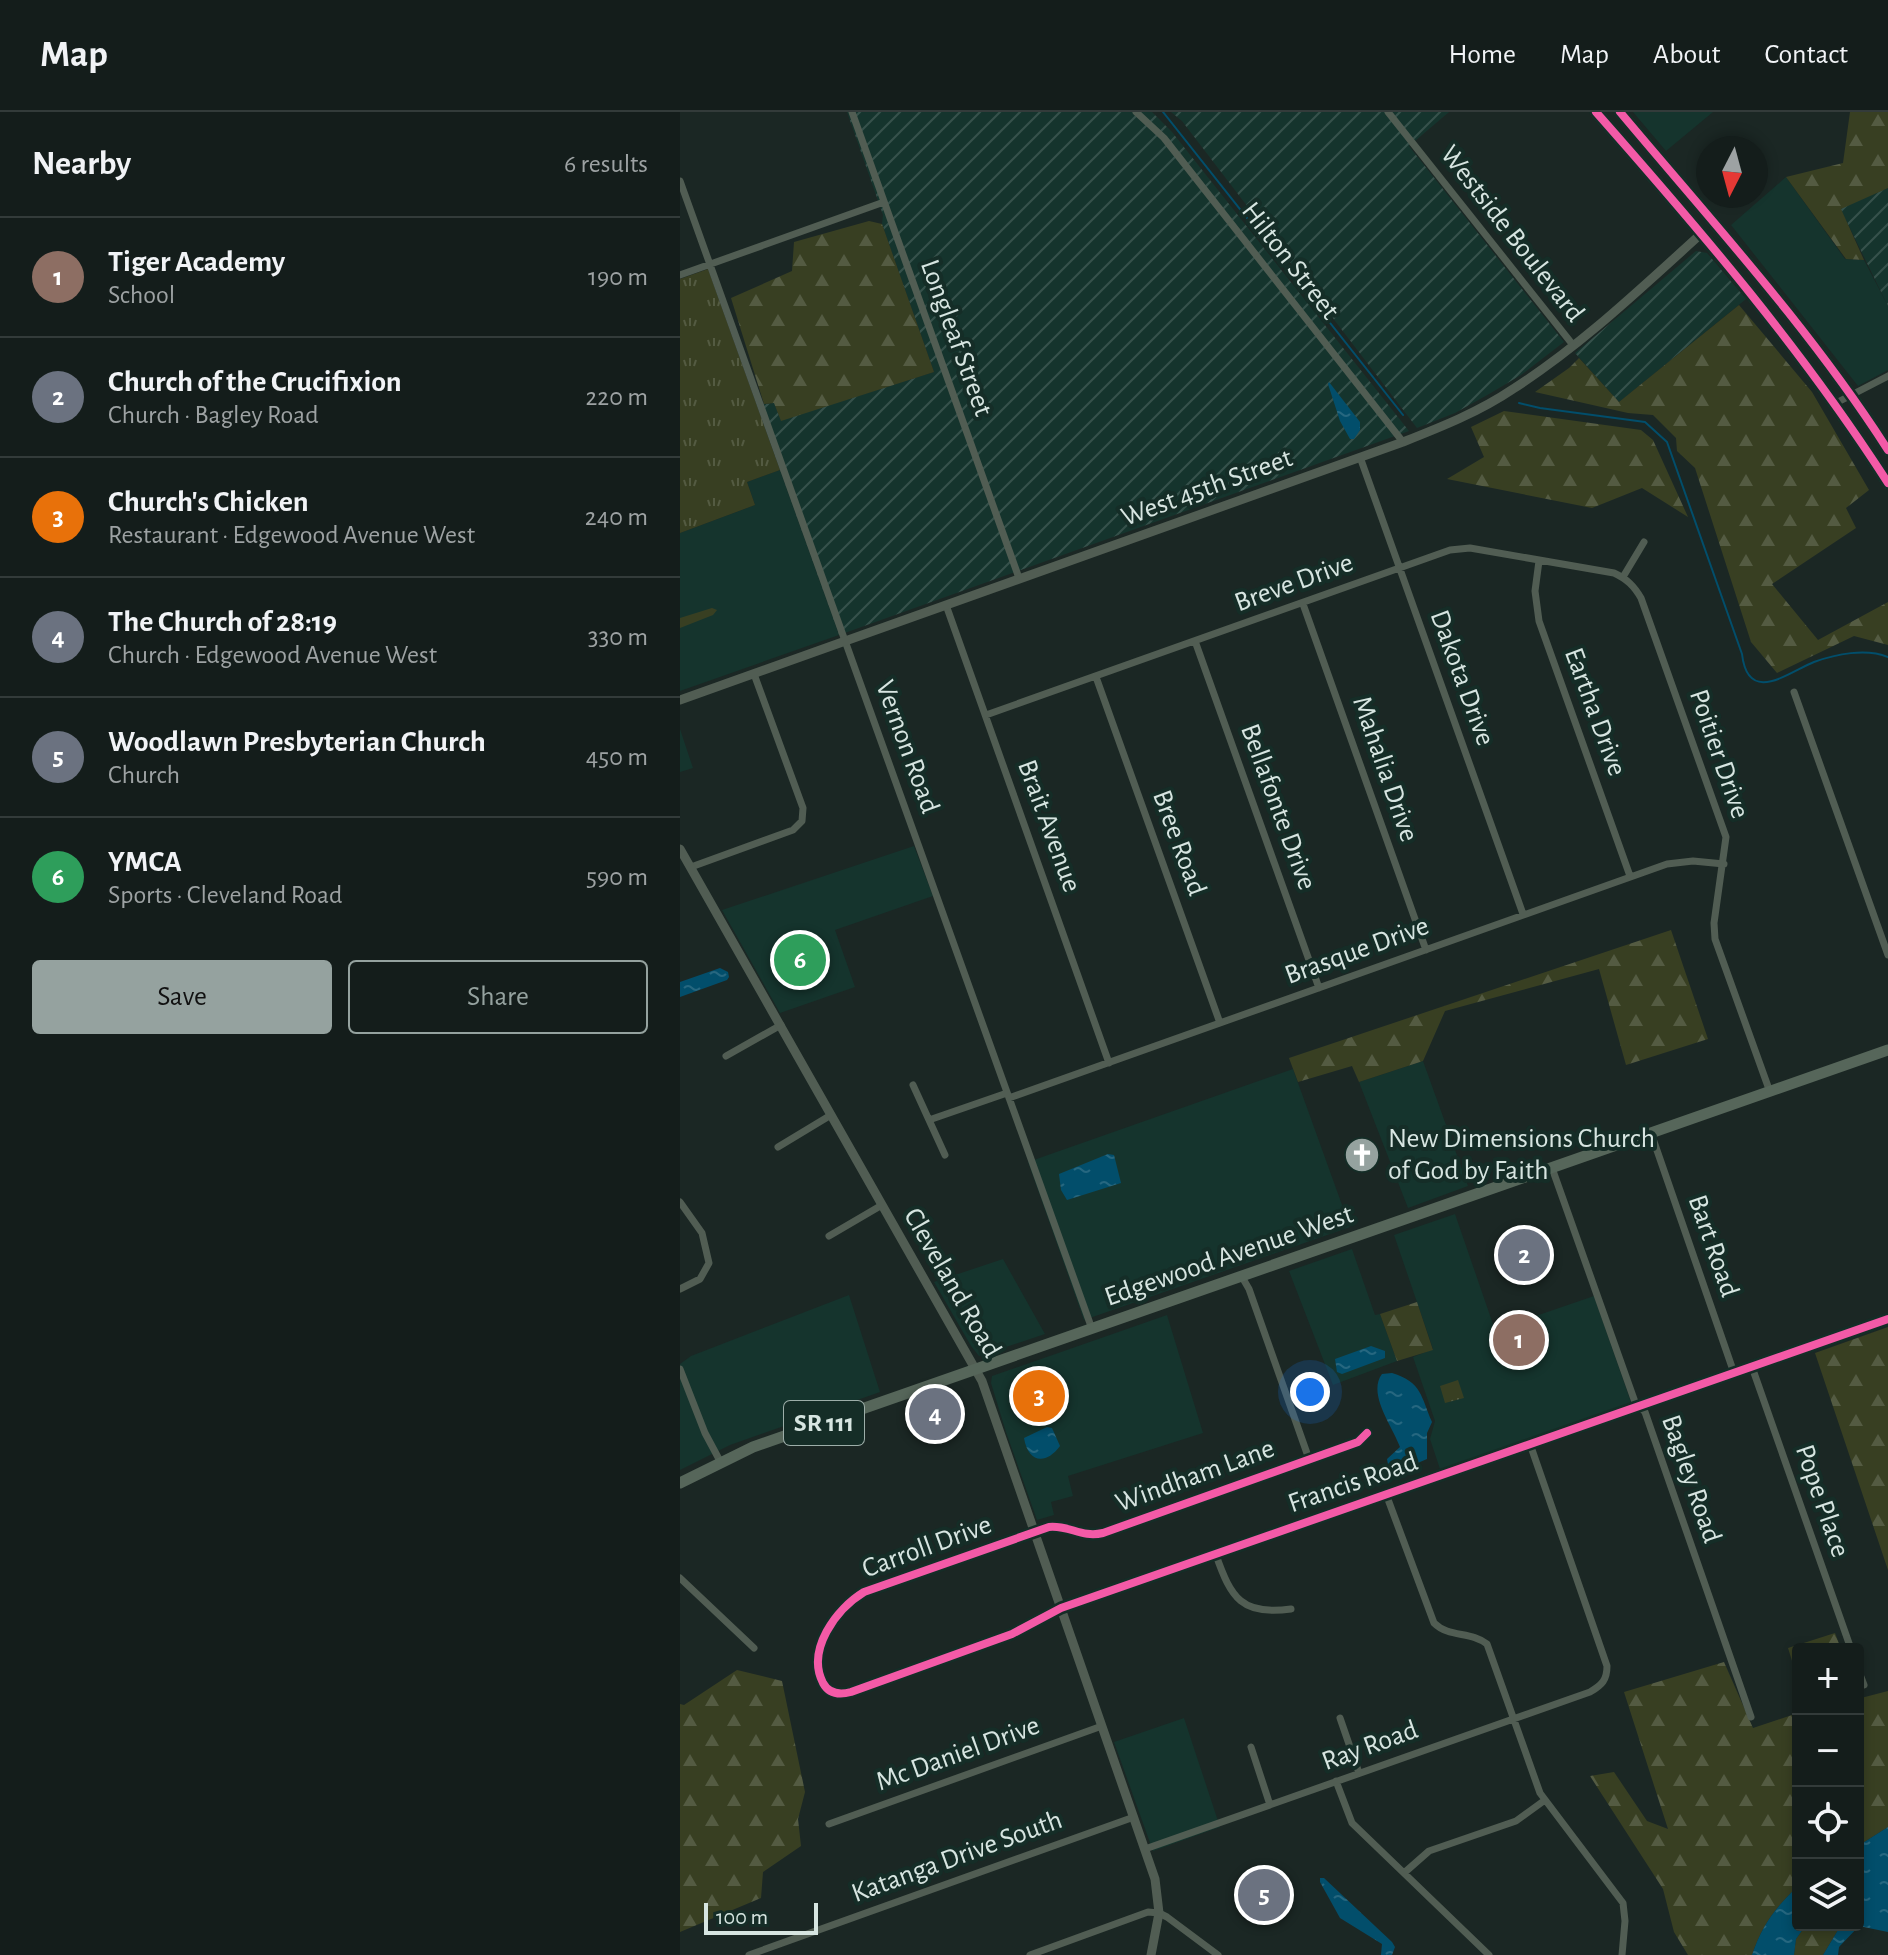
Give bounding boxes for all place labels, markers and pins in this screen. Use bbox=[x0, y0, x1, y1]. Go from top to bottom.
pin: 6 bbox=[774, 930, 826, 990]
place label: New Dimensions Church of God by Faith bbox=[1388, 1125, 1655, 1185]
church icon: New Dimensions Church of God by Faith bbox=[1343, 1136, 1381, 1174]
pin: 2 bbox=[1498, 1225, 1550, 1285]
pin: 1 bbox=[1493, 1310, 1545, 1370]
pin: 3 bbox=[1013, 1366, 1065, 1426]
pin: 4 bbox=[909, 1384, 961, 1444]
pin: 5 bbox=[1238, 1865, 1290, 1925]

